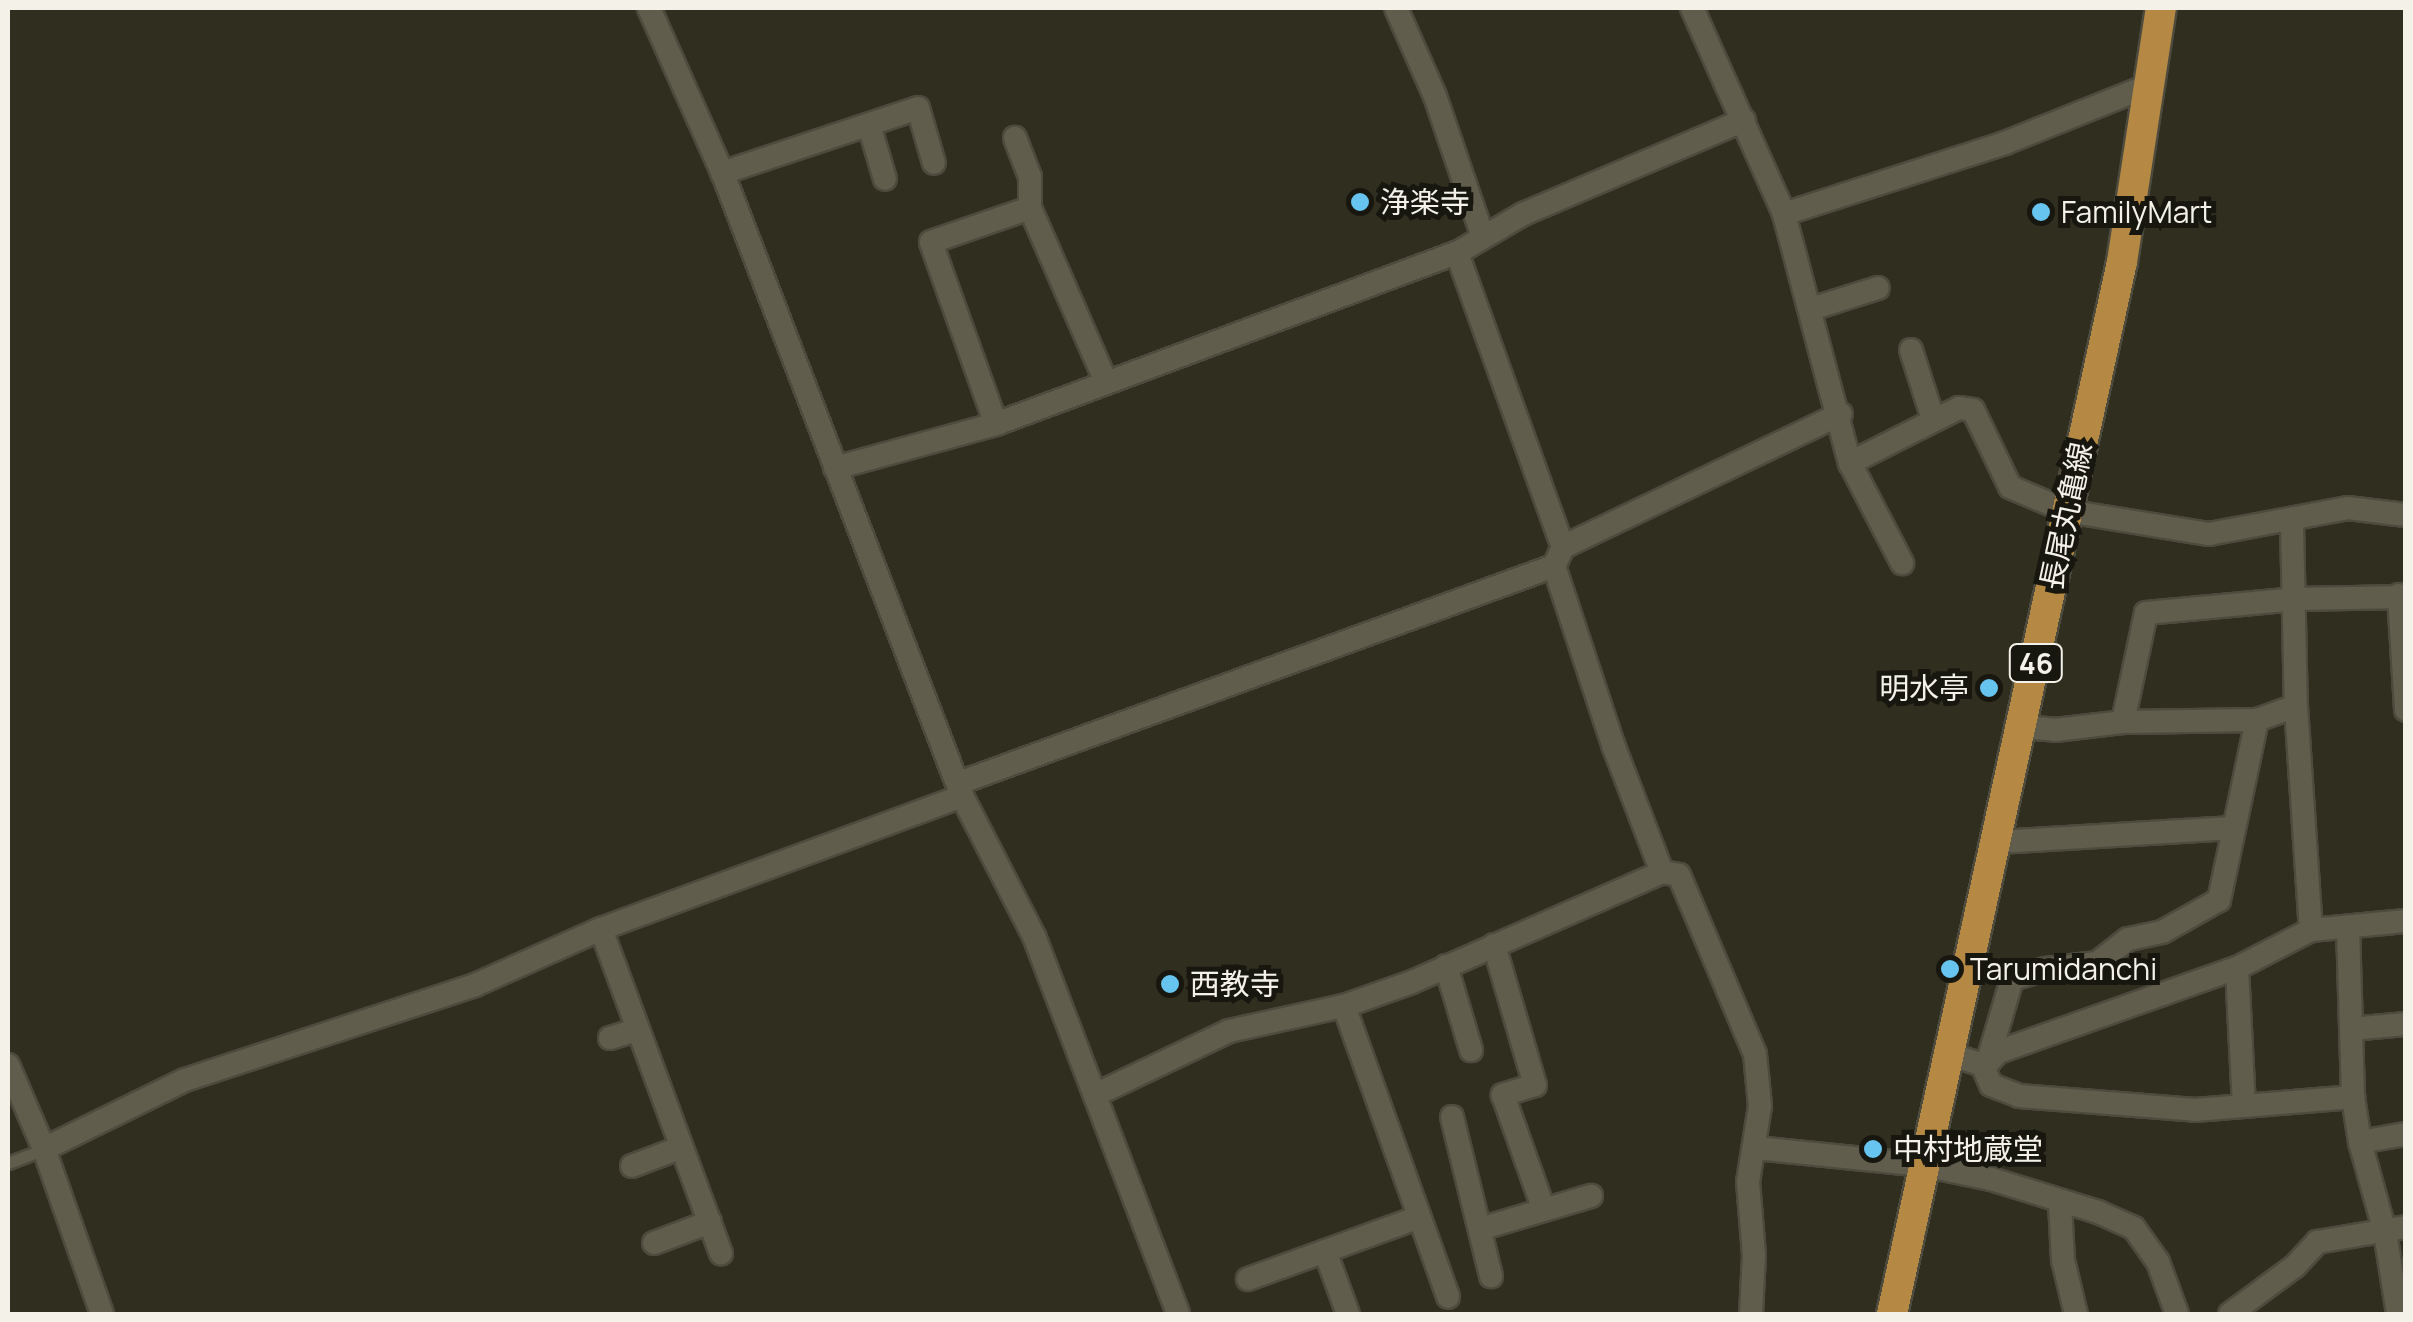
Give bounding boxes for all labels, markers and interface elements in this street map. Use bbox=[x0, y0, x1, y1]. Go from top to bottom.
place label: 浄楽寺 bbox=[1380, 184, 1470, 220]
marker: 浄楽寺 bbox=[1349, 191, 1371, 213]
place label: FamilyMart bbox=[2061, 194, 2212, 230]
marker: FamilyMart bbox=[2030, 201, 2052, 223]
street label: 長尾丸亀線 bbox=[2033, 439, 2099, 593]
road number: 46 bbox=[2008, 640, 2064, 686]
place label: 明水亭 bbox=[1879, 670, 1969, 706]
marker: 明水亭 bbox=[1978, 677, 2000, 699]
place label: Tarumidanchi bbox=[1970, 951, 2157, 987]
marker: Tarumidanchi bbox=[1939, 958, 1961, 980]
place label: 西教寺 bbox=[1190, 966, 1280, 1002]
marker: 西教寺 bbox=[1159, 973, 1181, 995]
place label: 中村地蔵堂 bbox=[1893, 1131, 2043, 1167]
marker: 中村地蔵堂 bbox=[1862, 1138, 1884, 1160]

